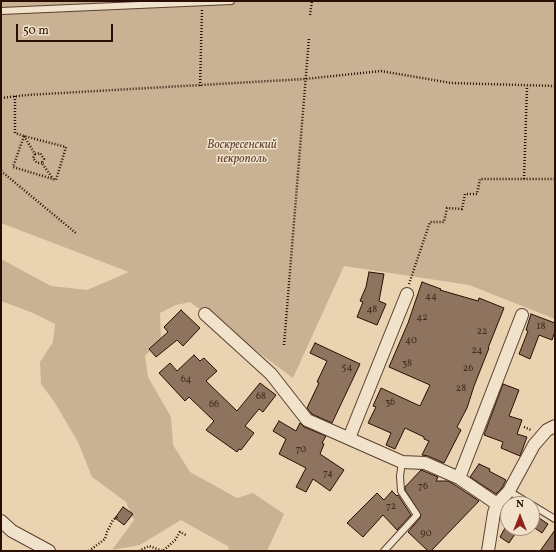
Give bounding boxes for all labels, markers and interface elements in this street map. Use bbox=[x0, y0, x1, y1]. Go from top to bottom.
scale bar bbox=[18, 16, 115, 42]
text: 50 m bbox=[23, 23, 49, 39]
park label: Воскресенский некрополь bbox=[207, 139, 277, 167]
house number: 44 bbox=[425, 291, 437, 303]
house number: 48 bbox=[367, 304, 377, 316]
house number: 42 bbox=[416, 312, 428, 324]
house number: 18 bbox=[537, 321, 545, 333]
house number: 22 bbox=[477, 326, 487, 338]
house number: 40 bbox=[405, 335, 417, 347]
house number: 24 bbox=[471, 345, 483, 357]
house number: 38 bbox=[402, 358, 412, 370]
house number: 54 bbox=[342, 362, 352, 374]
house number: 26 bbox=[463, 363, 473, 375]
house number: 64 bbox=[181, 374, 191, 386]
house number: 28 bbox=[456, 383, 466, 395]
house number: 68 bbox=[256, 391, 266, 403]
house number: 36 bbox=[385, 397, 395, 409]
house number: 66 bbox=[209, 399, 219, 411]
house number: 70 bbox=[296, 444, 306, 456]
house number: 74 bbox=[323, 468, 333, 480]
house number: 76 bbox=[418, 481, 428, 493]
north arrow bbox=[500, 496, 540, 536]
text: N bbox=[516, 497, 524, 512]
house number: 72 bbox=[386, 501, 396, 513]
house number: 90 bbox=[420, 528, 432, 540]

